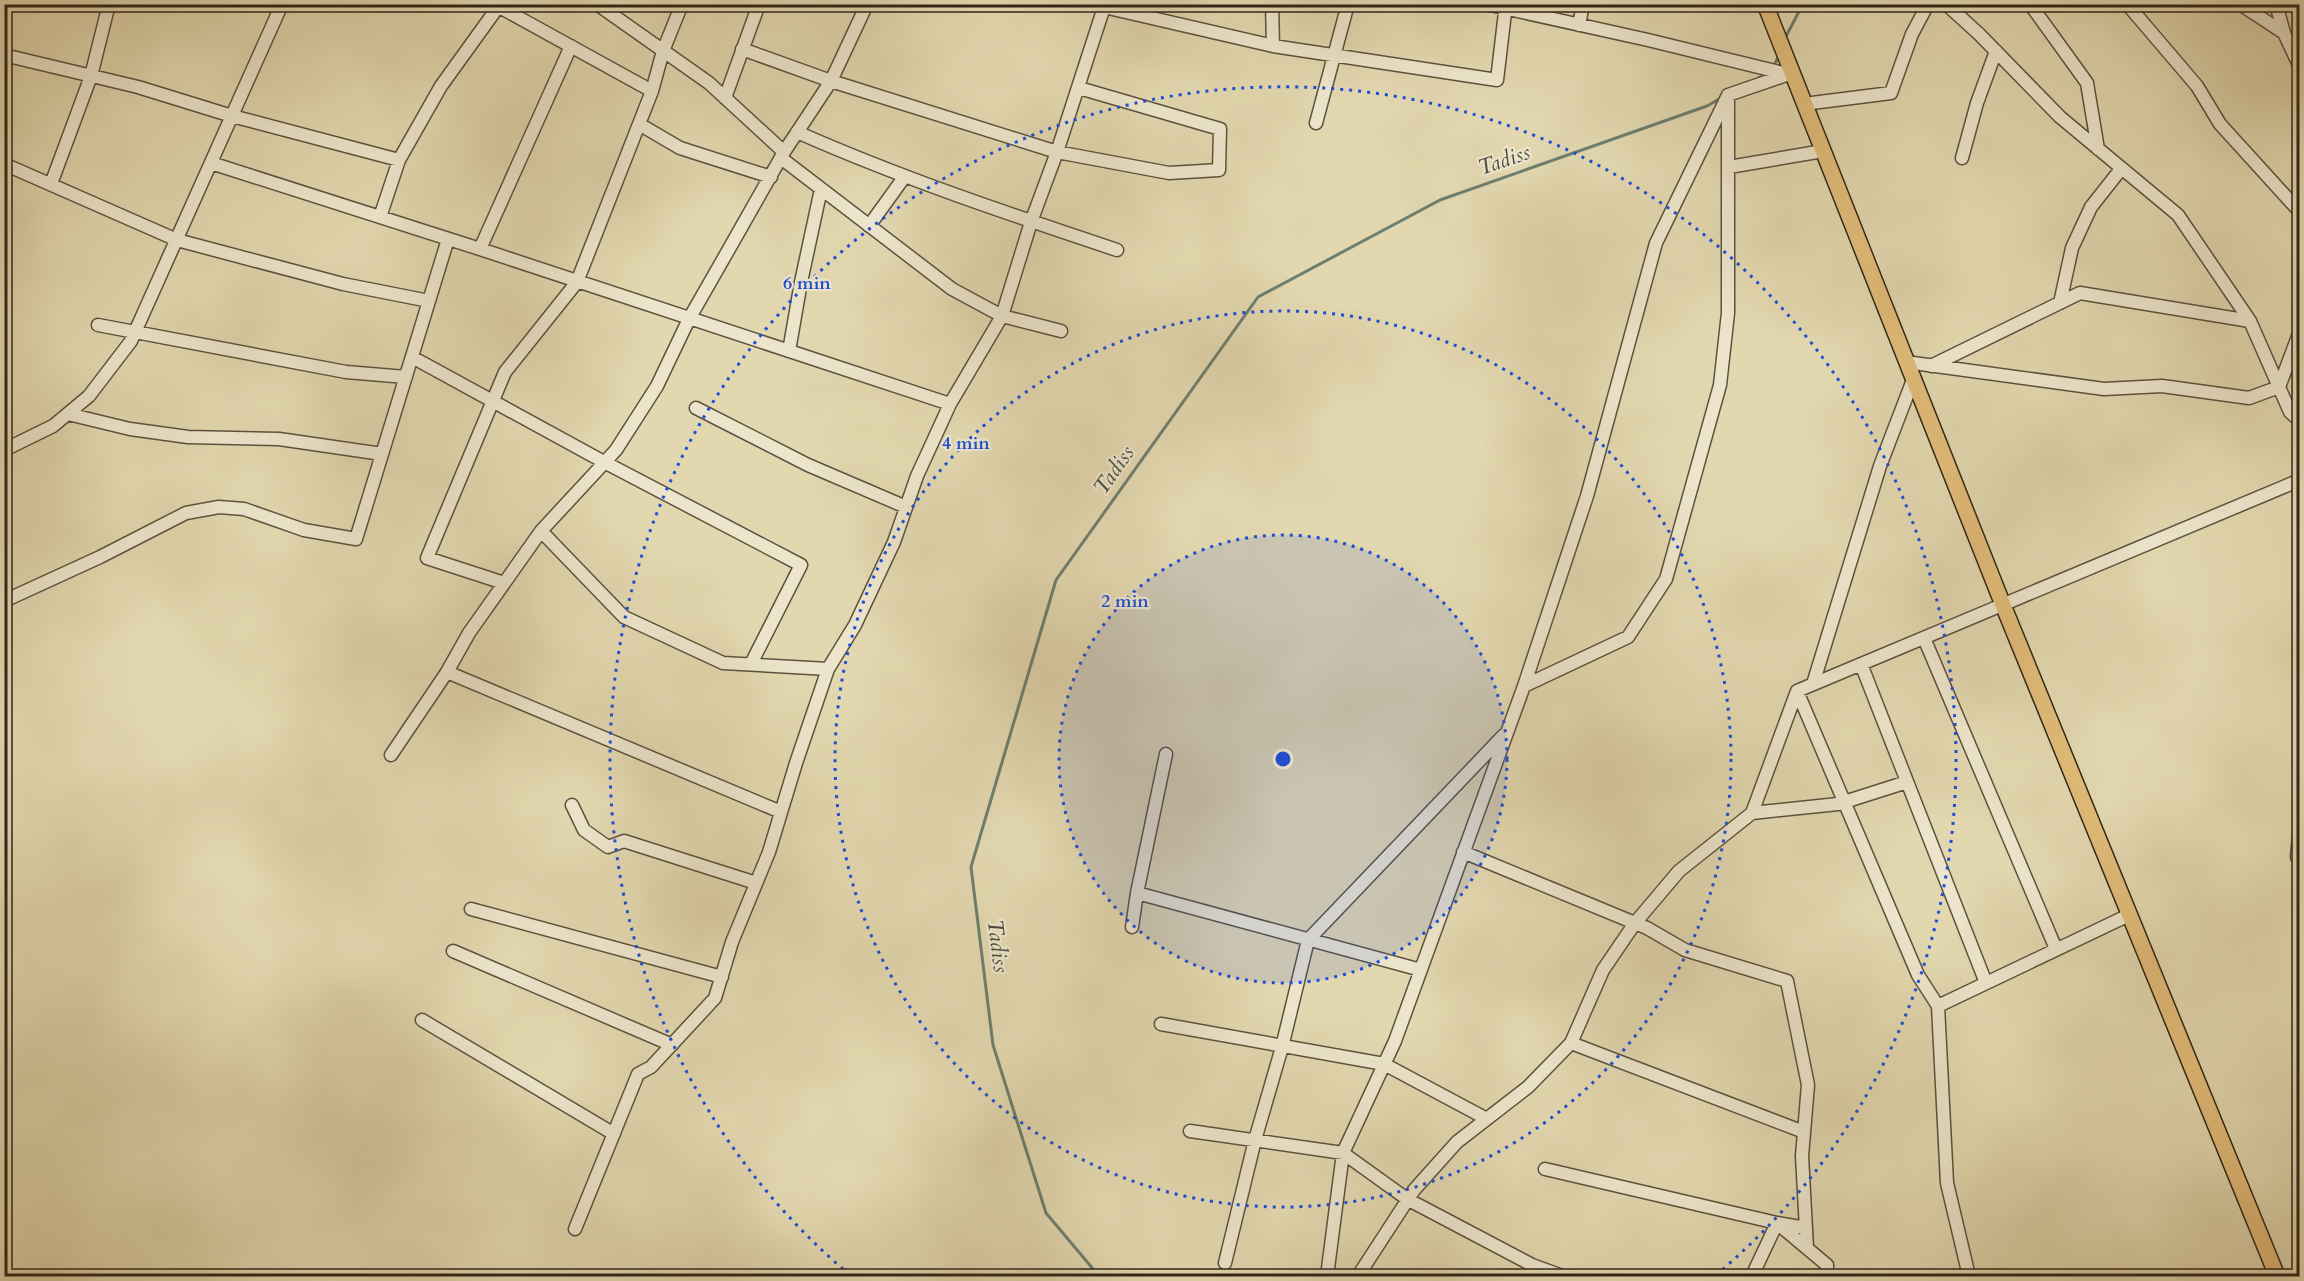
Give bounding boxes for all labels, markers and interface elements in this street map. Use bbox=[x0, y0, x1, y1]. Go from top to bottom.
water label: Tadiss bbox=[1474, 137, 1535, 183]
text: 6 min bbox=[783, 271, 831, 296]
text: 4 min bbox=[942, 431, 990, 456]
water label: Tadiss bbox=[1086, 439, 1142, 501]
text: 2 min bbox=[1101, 589, 1149, 614]
centre of rings bbox=[1273, 749, 1293, 769]
water label: Tadiss bbox=[980, 918, 1016, 975]

